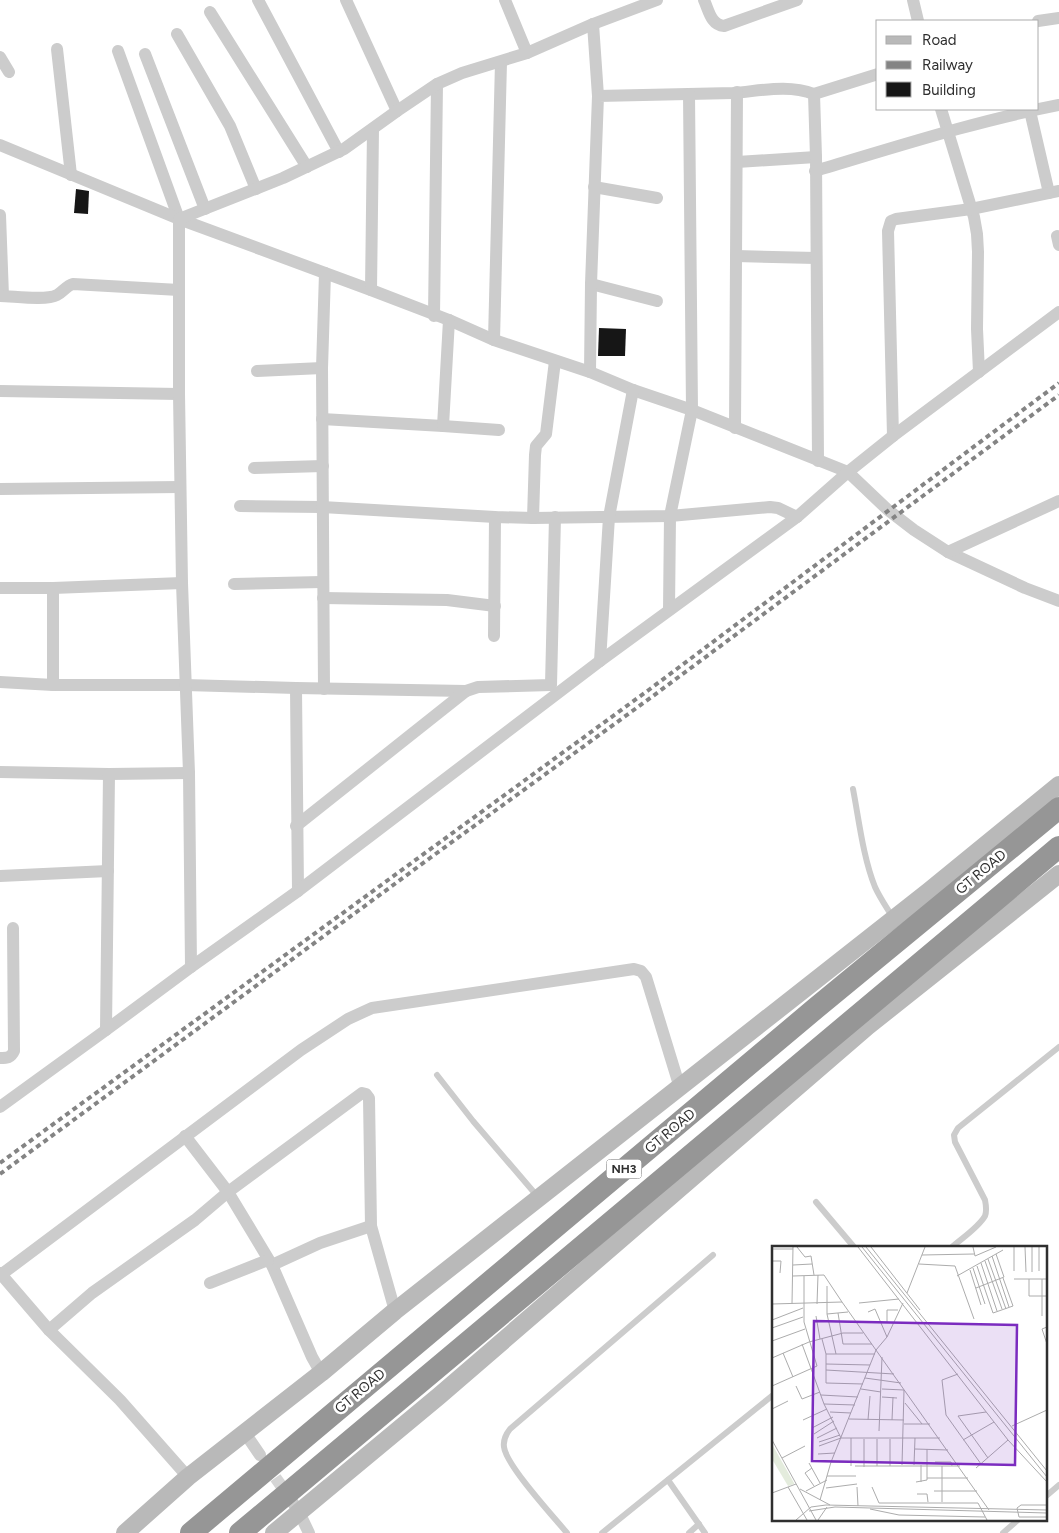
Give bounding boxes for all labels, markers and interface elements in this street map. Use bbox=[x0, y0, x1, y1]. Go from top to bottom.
legend bbox=[876, 20, 1039, 110]
text: Road bbox=[922, 31, 957, 49]
text: Railway bbox=[922, 56, 973, 74]
text: Building bbox=[922, 81, 976, 99]
street label: GT ROAD bbox=[952, 846, 1010, 898]
street label: GT ROAD bbox=[641, 1105, 699, 1157]
road number: NH3 bbox=[606, 1160, 642, 1178]
inset map bbox=[772, 1246, 1046, 1520]
street label: GT ROAD bbox=[331, 1365, 389, 1417]

